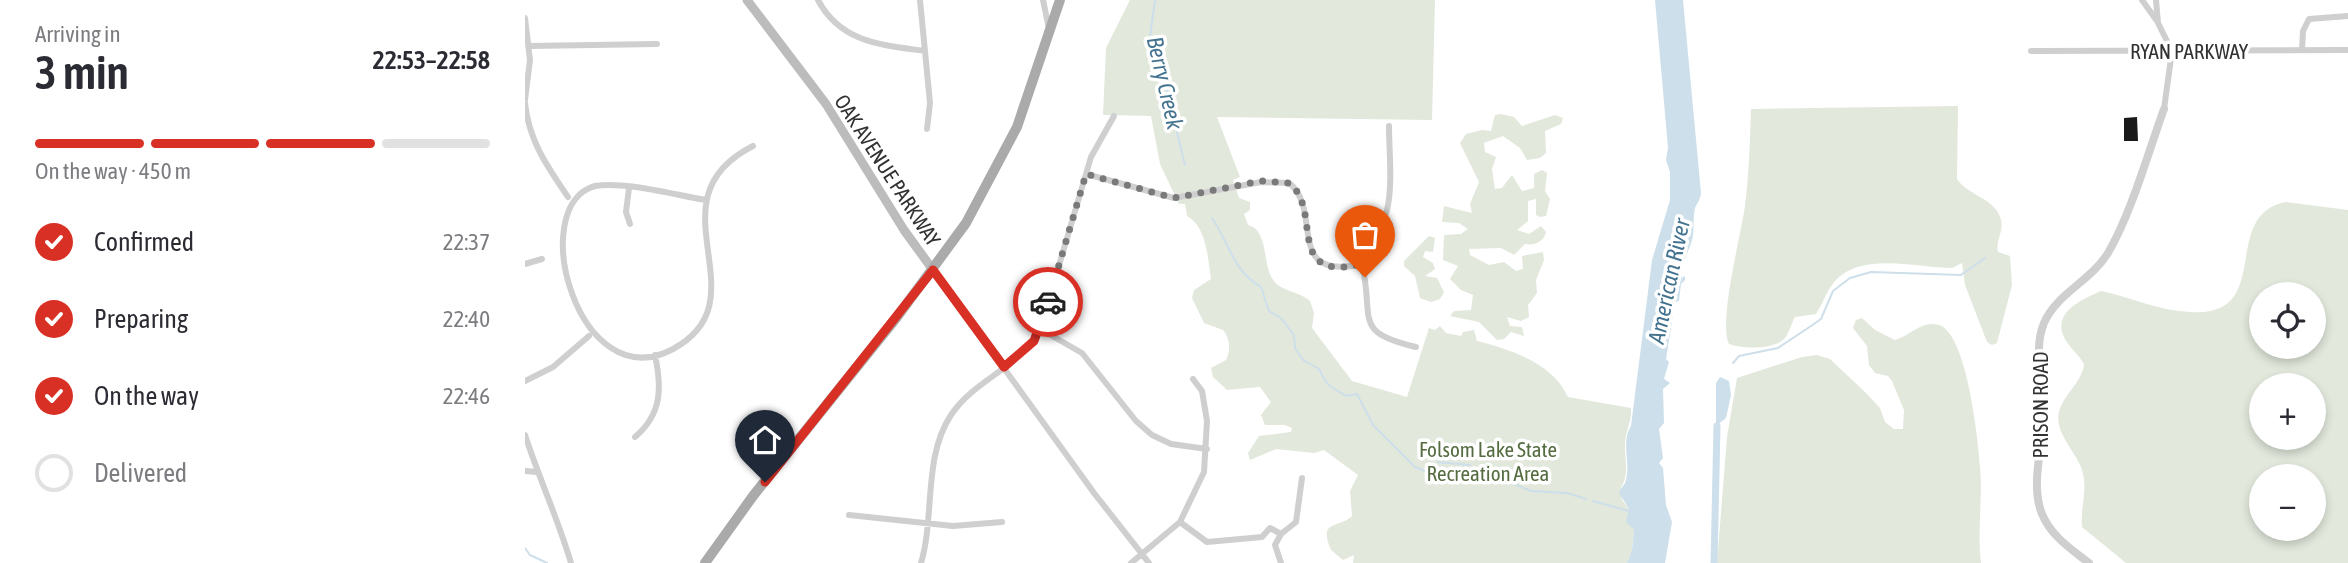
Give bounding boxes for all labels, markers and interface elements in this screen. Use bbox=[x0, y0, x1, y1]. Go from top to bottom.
text: Arriving in bbox=[35, 21, 121, 47]
water label: Berry Creek bbox=[1142, 34, 1188, 133]
street label: RYAN PARKWAY bbox=[2130, 39, 2249, 63]
text: 22:53–22:58 bbox=[373, 45, 490, 75]
text: 3 min bbox=[35, 46, 129, 99]
street label: OAK AVENUE PARKWAY bbox=[830, 90, 946, 251]
text: On the way · 450 m bbox=[35, 158, 191, 184]
pin bbox=[1335, 205, 1395, 277]
water label: American River bbox=[1643, 215, 1695, 347]
icon: bag bbox=[1346, 216, 1384, 254]
icon: check bbox=[35, 223, 73, 261]
text: Confirmed bbox=[94, 227, 194, 257]
text: 22:37 bbox=[443, 229, 490, 255]
courier bbox=[1013, 267, 1083, 337]
map controls bbox=[2249, 282, 2326, 541]
button: locate bbox=[2249, 282, 2326, 359]
icon: car bbox=[1029, 283, 1067, 321]
icon: check bbox=[35, 300, 73, 338]
text: Preparing bbox=[94, 304, 188, 334]
text: 22:40 bbox=[443, 306, 490, 332]
street label: PRISON ROAD bbox=[2028, 351, 2052, 459]
button: + bbox=[2249, 373, 2326, 450]
icon: check bbox=[35, 377, 73, 415]
text: On the way bbox=[94, 381, 199, 411]
text: 22:46 bbox=[443, 383, 490, 409]
pin bbox=[735, 410, 795, 482]
icon: home bbox=[746, 421, 784, 459]
park label: Folsom Lake State Recreation Area bbox=[1419, 437, 1557, 485]
text: Delivered bbox=[94, 458, 187, 488]
button: − bbox=[2249, 464, 2326, 541]

